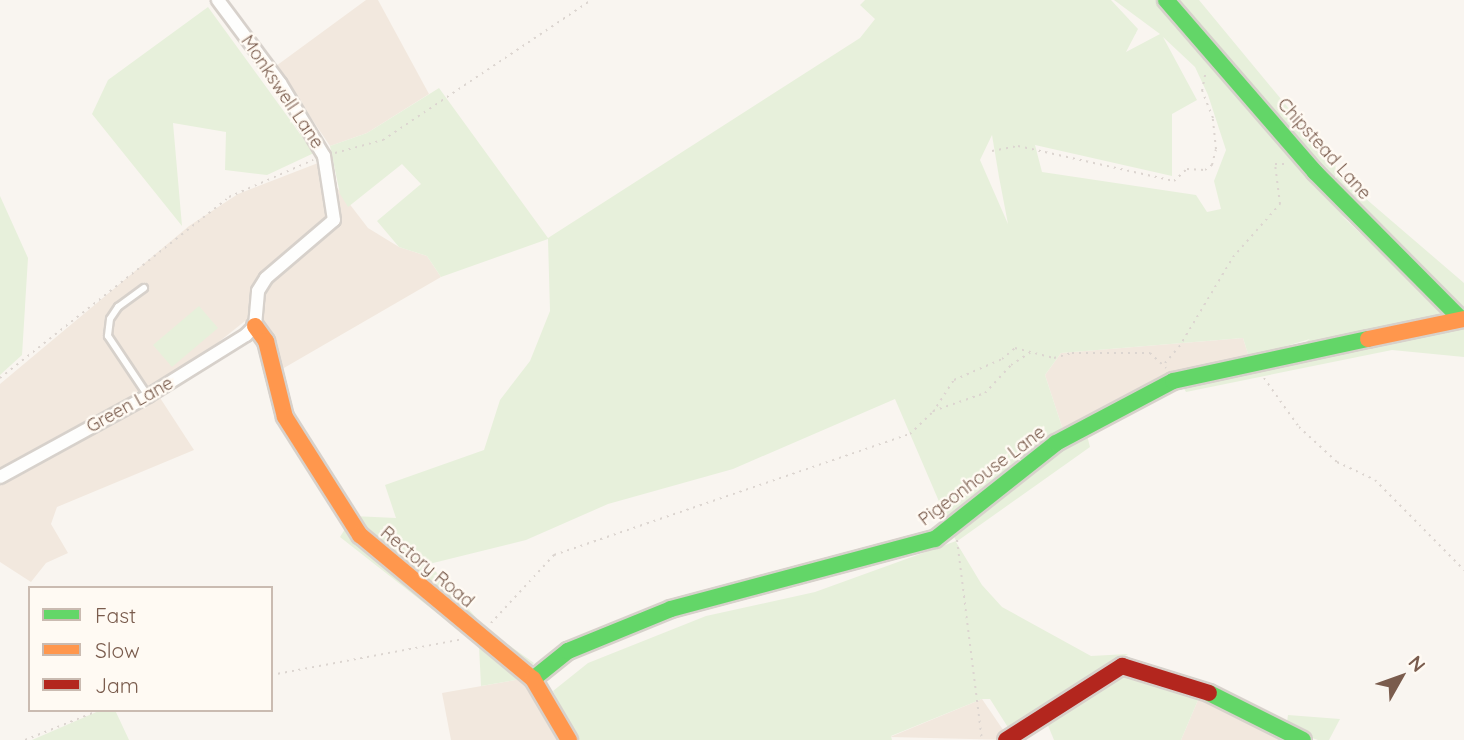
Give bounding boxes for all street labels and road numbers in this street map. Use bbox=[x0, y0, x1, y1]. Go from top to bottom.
street label: Monkswell Lane bbox=[236, 31, 328, 153]
street label: Chipstead Lane bbox=[1273, 94, 1375, 204]
street label: Green Lane bbox=[83, 372, 177, 438]
street label: Pigeonhouse Lane bbox=[914, 421, 1050, 531]
street label: Rectory Road bbox=[376, 522, 478, 612]

